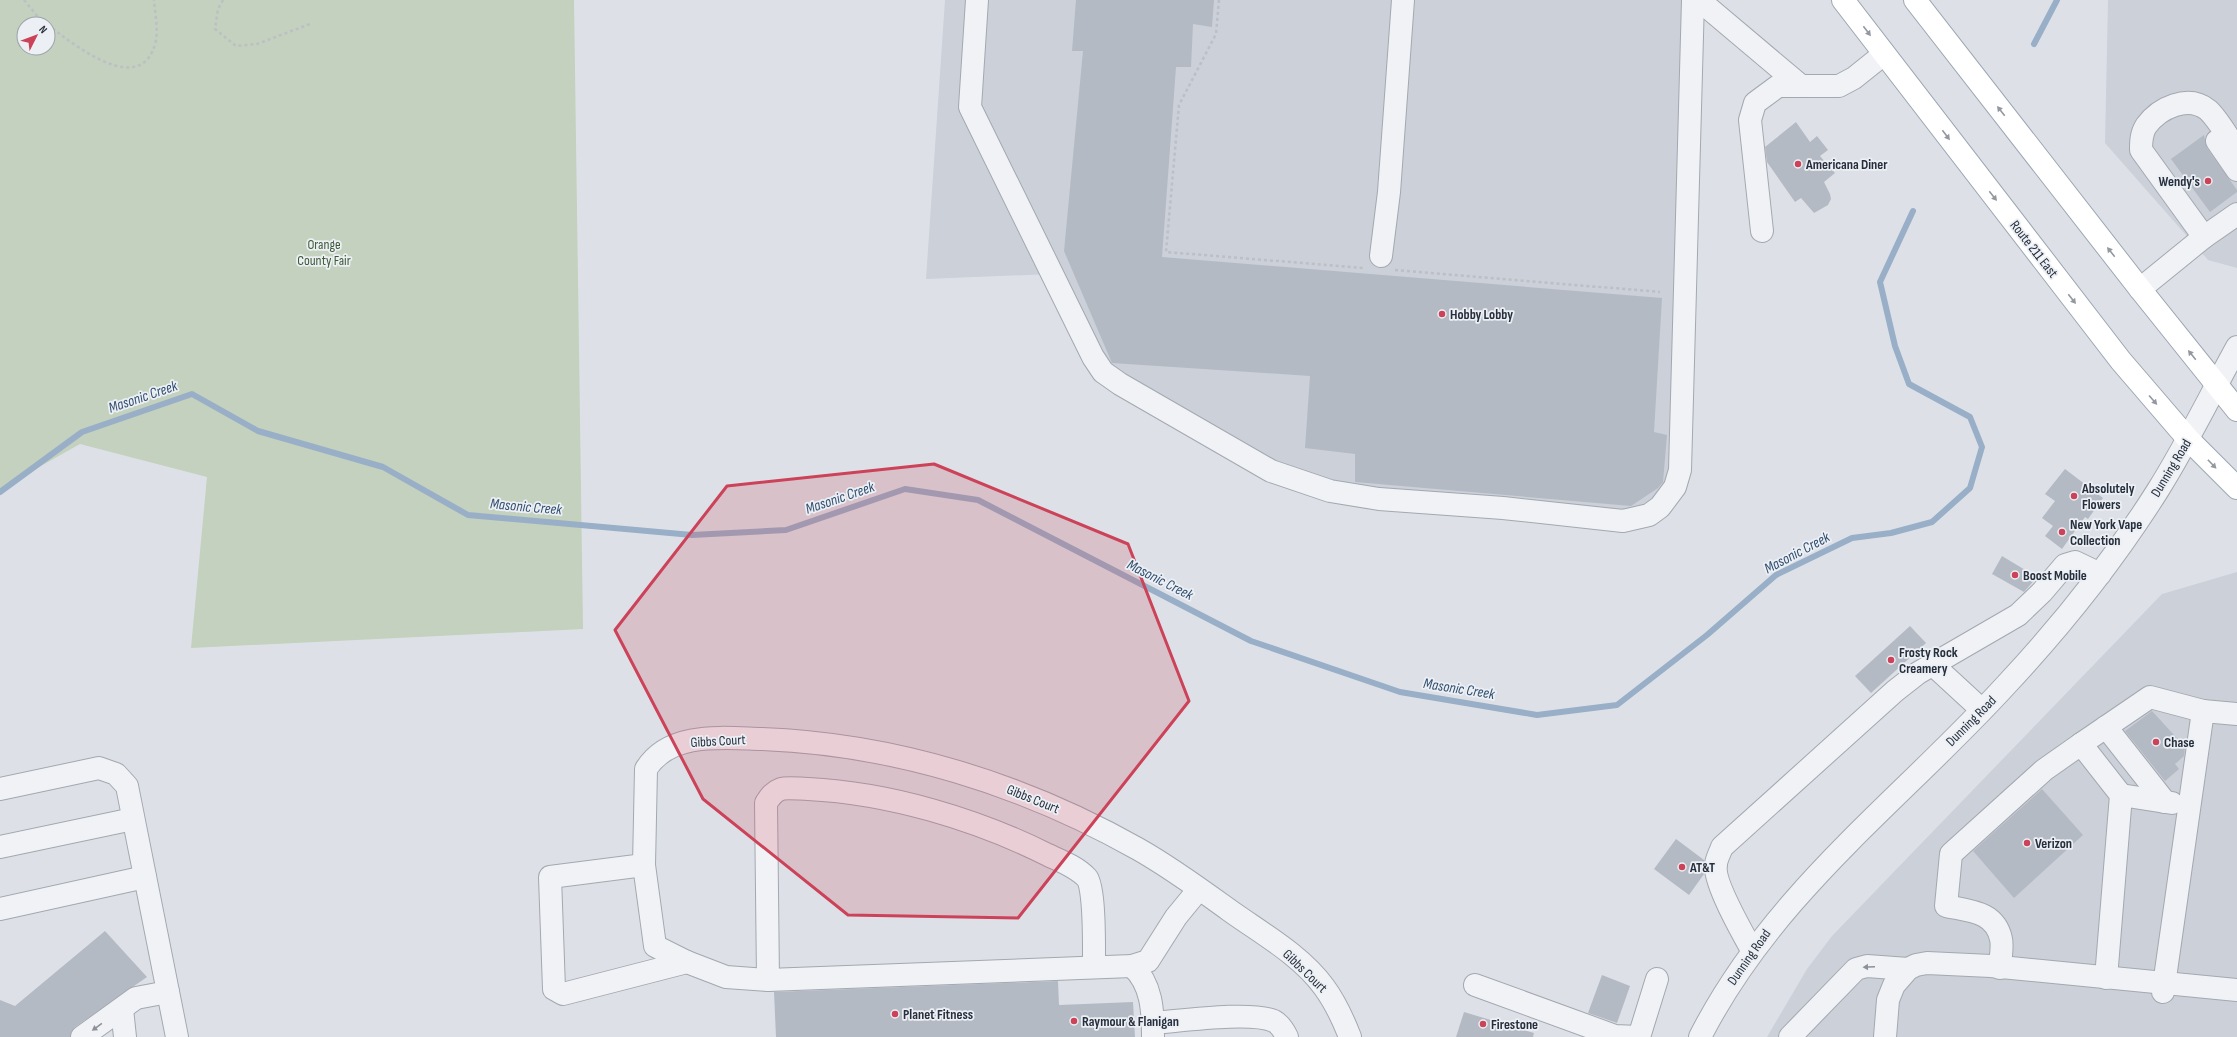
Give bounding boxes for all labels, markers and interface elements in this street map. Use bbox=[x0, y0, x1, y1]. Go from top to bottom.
north arrow bbox=[16, 16, 56, 56]
text: N bbox=[36, 23, 50, 36]
one-way arrow bbox=[1863, 26, 1871, 36]
one-way arrow bbox=[1997, 105, 2005, 116]
one-way arrow bbox=[1942, 129, 1950, 140]
place label: Americana Diner bbox=[1805, 156, 1888, 173]
marker: Americana Diner bbox=[1793, 159, 1803, 169]
place label: Wendy's bbox=[2159, 173, 2200, 190]
marker: Wendy's bbox=[2203, 176, 2213, 186]
one-way arrow bbox=[1988, 190, 1997, 201]
street label: Route 211 East bbox=[2006, 217, 2062, 281]
park label: Orange County Fair bbox=[297, 236, 351, 269]
one-way arrow bbox=[2107, 247, 2116, 258]
one-way arrow bbox=[2068, 293, 2076, 304]
place label: Hobby Lobby bbox=[1450, 306, 1513, 323]
marker: Hobby Lobby bbox=[1437, 309, 1447, 319]
one-way arrow bbox=[2187, 349, 2196, 360]
water label: Masonic Creek bbox=[106, 376, 180, 418]
one-way arrow bbox=[2149, 394, 2158, 405]
street label: Dunning Road bbox=[2147, 436, 2195, 500]
one-way arrow bbox=[2207, 459, 2217, 469]
water label: Masonic Creek bbox=[803, 477, 877, 519]
place label: Absolutely Flowers bbox=[2081, 480, 2135, 513]
marker: Absolutely Flowers bbox=[2069, 491, 2079, 501]
water label: Masonic Creek bbox=[489, 494, 563, 520]
place label: New York Vape Collection bbox=[2070, 516, 2142, 549]
marker: New York Vape Collection bbox=[2057, 527, 2067, 537]
water label: Masonic Creek bbox=[1761, 528, 1834, 578]
water label: Masonic Creek bbox=[1124, 555, 1197, 605]
place label: Boost Mobile bbox=[2023, 567, 2087, 584]
marker: Boost Mobile bbox=[2010, 570, 2020, 580]
place label: Frosty Rock Creamery bbox=[1899, 644, 1958, 677]
marker: Frosty Rock Creamery bbox=[1886, 655, 1896, 665]
water label: Masonic Creek bbox=[1422, 674, 1496, 704]
street label: Dunning Road bbox=[1942, 692, 2000, 750]
street label: Gibbs Court bbox=[690, 731, 746, 751]
place label: Chase bbox=[2164, 734, 2195, 751]
marker: Chase bbox=[2151, 737, 2161, 747]
street label: Gibbs Court bbox=[1004, 781, 1062, 817]
place label: Verizon bbox=[2035, 835, 2072, 852]
marker: Verizon bbox=[2022, 838, 2032, 848]
place label: AT&T bbox=[1689, 859, 1715, 876]
marker: AT&T bbox=[1677, 862, 1687, 872]
street label: Dunning Road bbox=[1724, 926, 1775, 988]
street label: Gibbs Court bbox=[1279, 946, 1331, 996]
one-way arrow bbox=[1862, 964, 1875, 970]
place label: Planet Fitness bbox=[903, 1006, 973, 1023]
marker: Planet Fitness bbox=[890, 1009, 900, 1019]
place label: Raymour & Flanigan bbox=[1082, 1013, 1179, 1030]
marker: Raymour & Flanigan bbox=[1069, 1016, 1079, 1026]
place label: Firestone bbox=[1491, 1016, 1538, 1033]
marker: Firestone bbox=[1478, 1019, 1488, 1029]
one-way arrow bbox=[91, 1022, 102, 1031]

